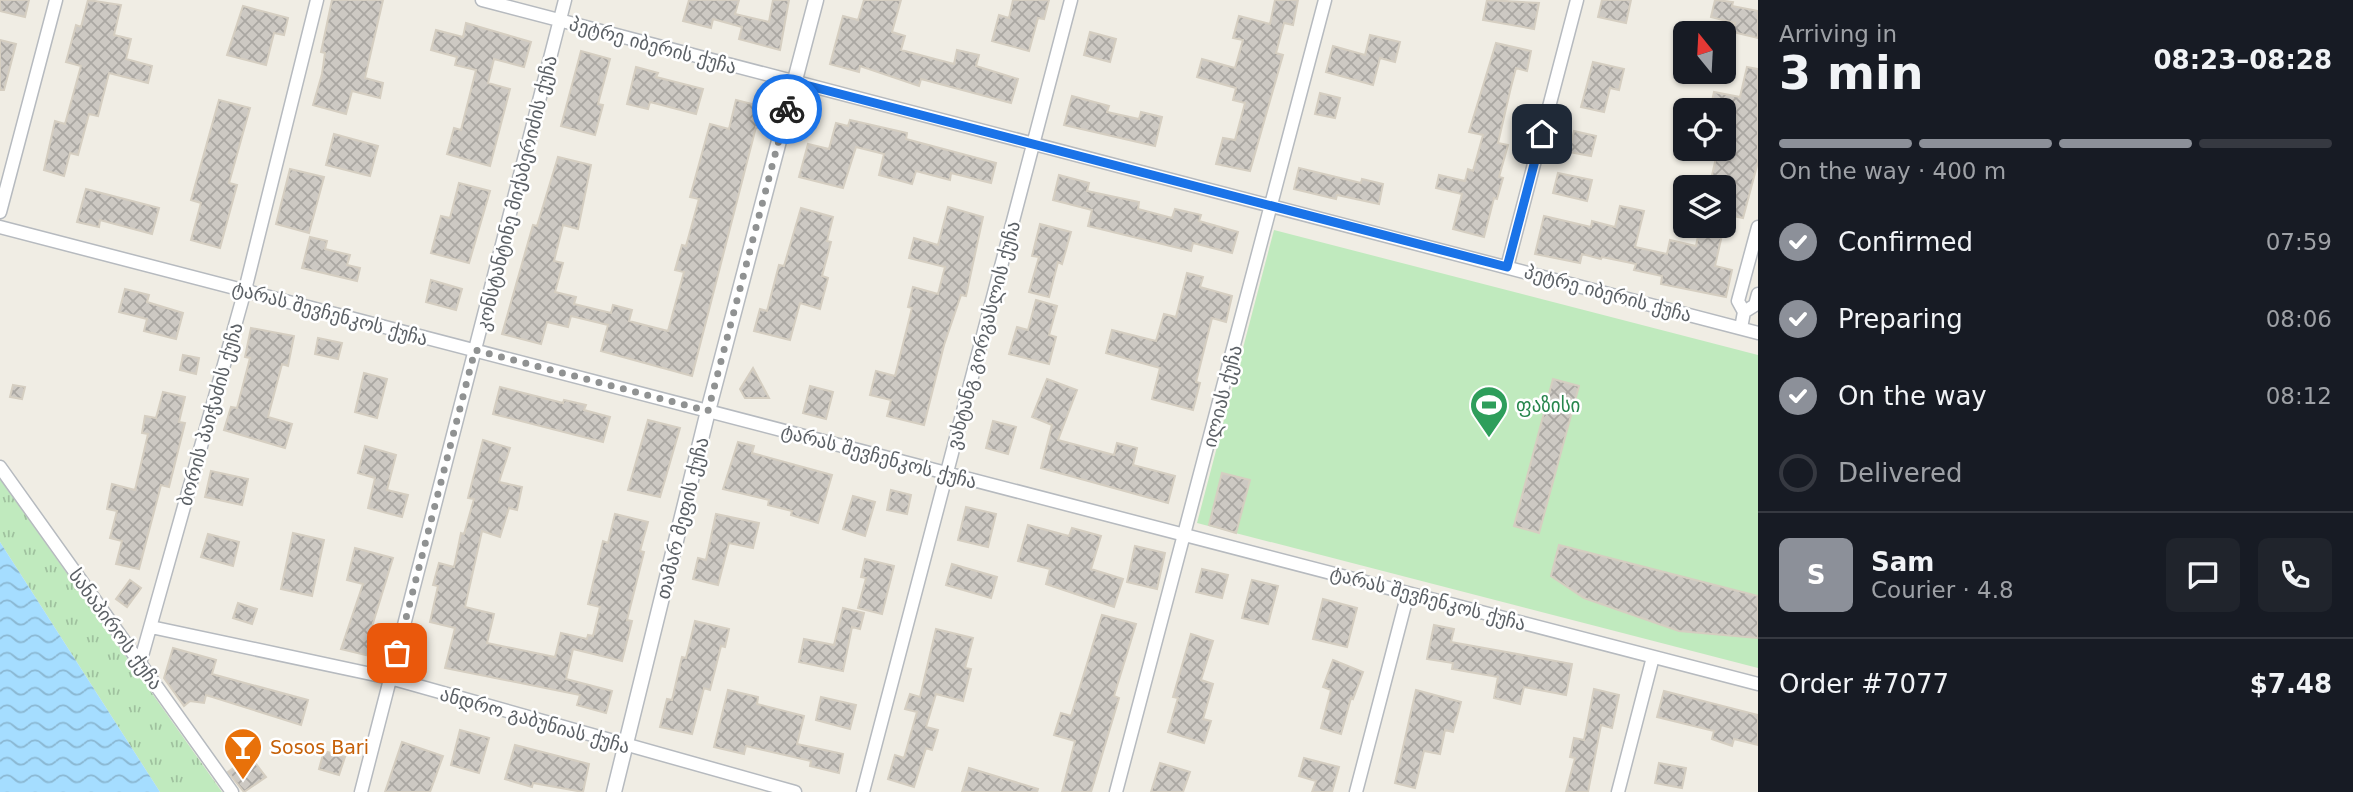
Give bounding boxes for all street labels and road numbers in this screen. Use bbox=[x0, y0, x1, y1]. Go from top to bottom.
street label: პეტრე იბერის ქუჩა bbox=[567, 12, 739, 79]
street label: კონსტანტინე მიქაბერიძის ქუჩა bbox=[471, 53, 562, 333]
street label: ვახტანგ გორგასლის ქუჩა bbox=[942, 218, 1025, 452]
street label: პეტრე იბერის ქუჩა bbox=[1522, 260, 1694, 327]
street label: ტარას შევჩენკოს ქუჩა bbox=[230, 276, 430, 351]
street label: ბორის პაიჭაძის ქუჩა bbox=[173, 320, 248, 508]
street label: ილიას ქუჩა bbox=[1198, 343, 1247, 450]
street label: ტარას შევჩენკოს ქუჩა bbox=[779, 419, 979, 494]
street label: თამარ მეფის ქუჩა bbox=[651, 435, 714, 601]
street label: ტარას შევჩენკოს ქუჩა bbox=[1328, 561, 1528, 636]
street label: სანაპიროს ქუჩა bbox=[64, 564, 167, 694]
street label: ანდრო გაბუნიას ქუჩა bbox=[437, 682, 632, 759]

